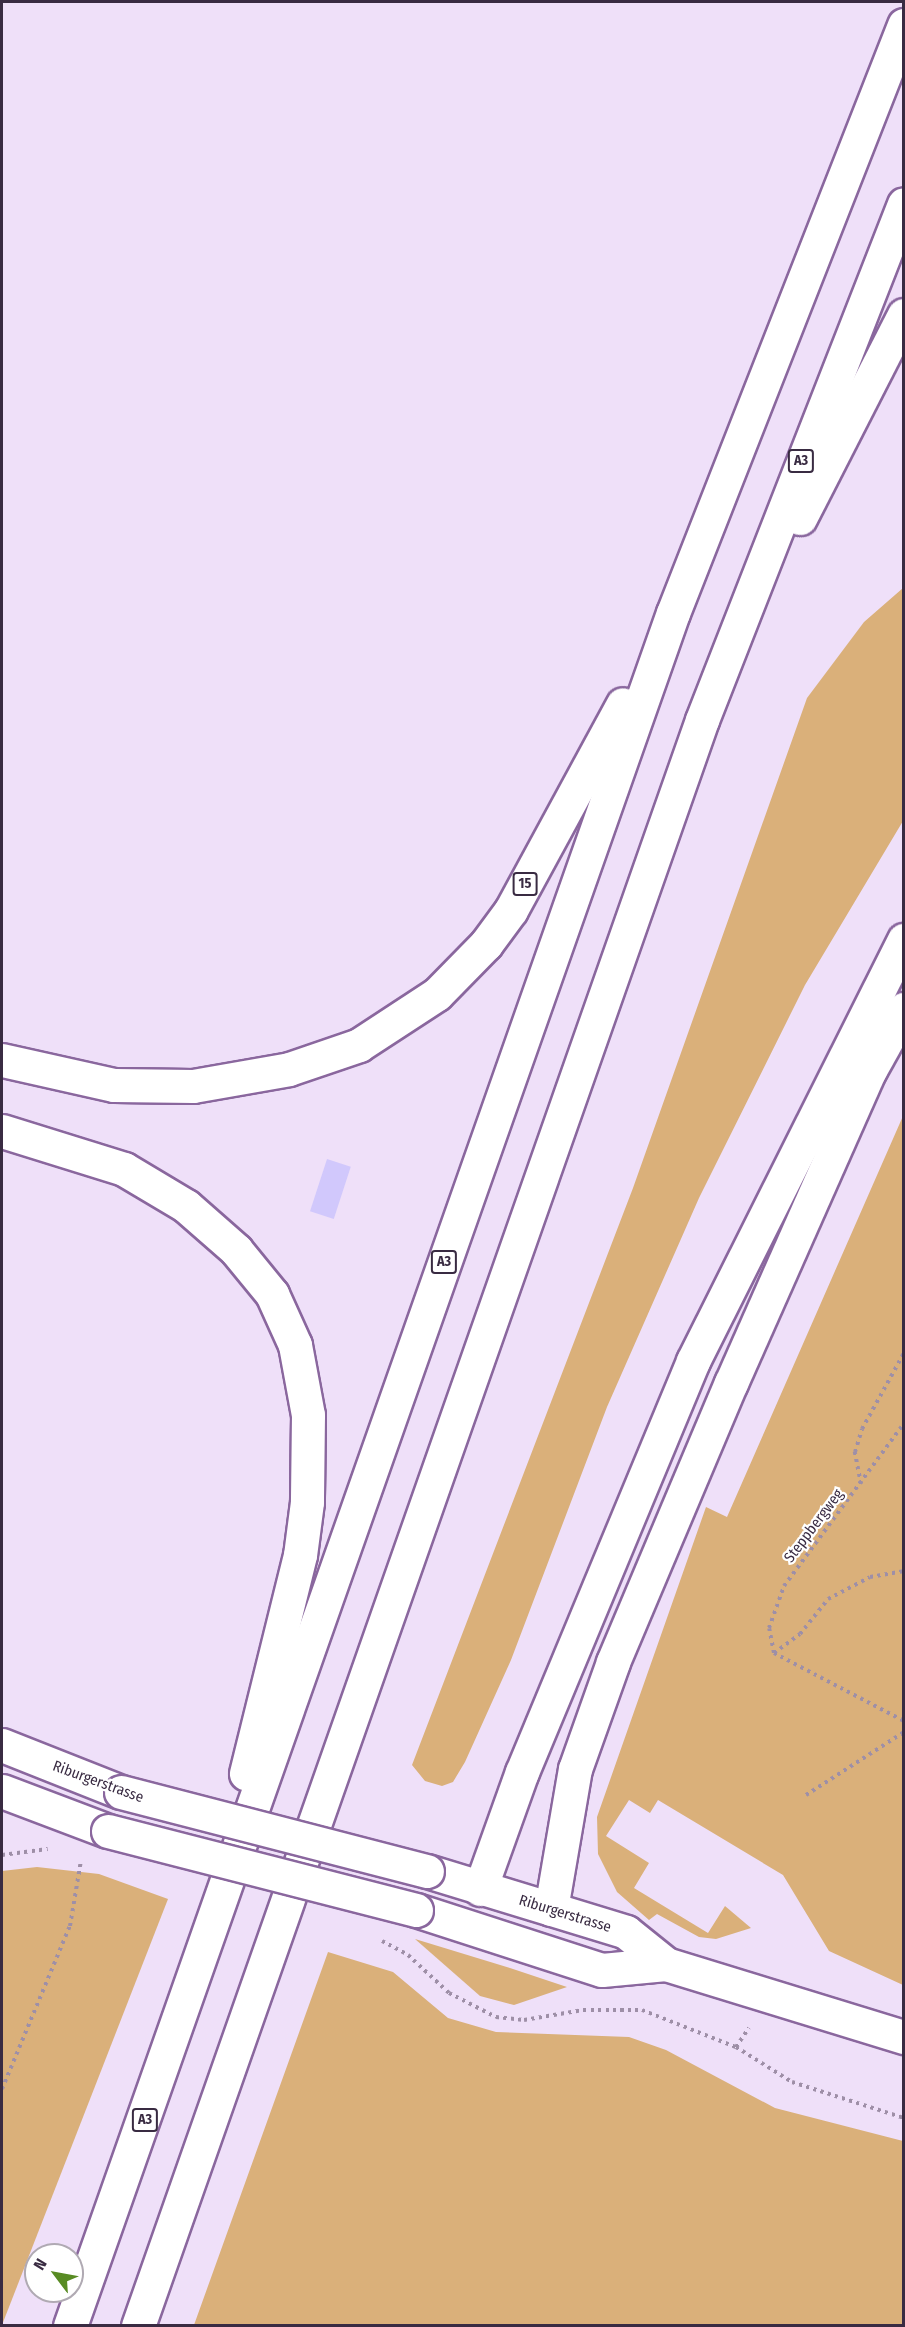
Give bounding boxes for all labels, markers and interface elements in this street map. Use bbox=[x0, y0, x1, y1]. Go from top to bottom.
road number: A3 bbox=[788, 450, 814, 472]
road number: 15 bbox=[512, 873, 538, 895]
road number: A3 bbox=[430, 1251, 458, 1273]
street label: Steppbergweg bbox=[781, 1486, 847, 1566]
street label: Riburgerstrasse bbox=[50, 1757, 146, 1807]
street label: Riburgerstrasse bbox=[517, 1891, 613, 1937]
road number: A3 bbox=[132, 2109, 158, 2131]
north arrow bbox=[24, 2243, 84, 2303]
text: N bbox=[29, 2255, 51, 2273]

